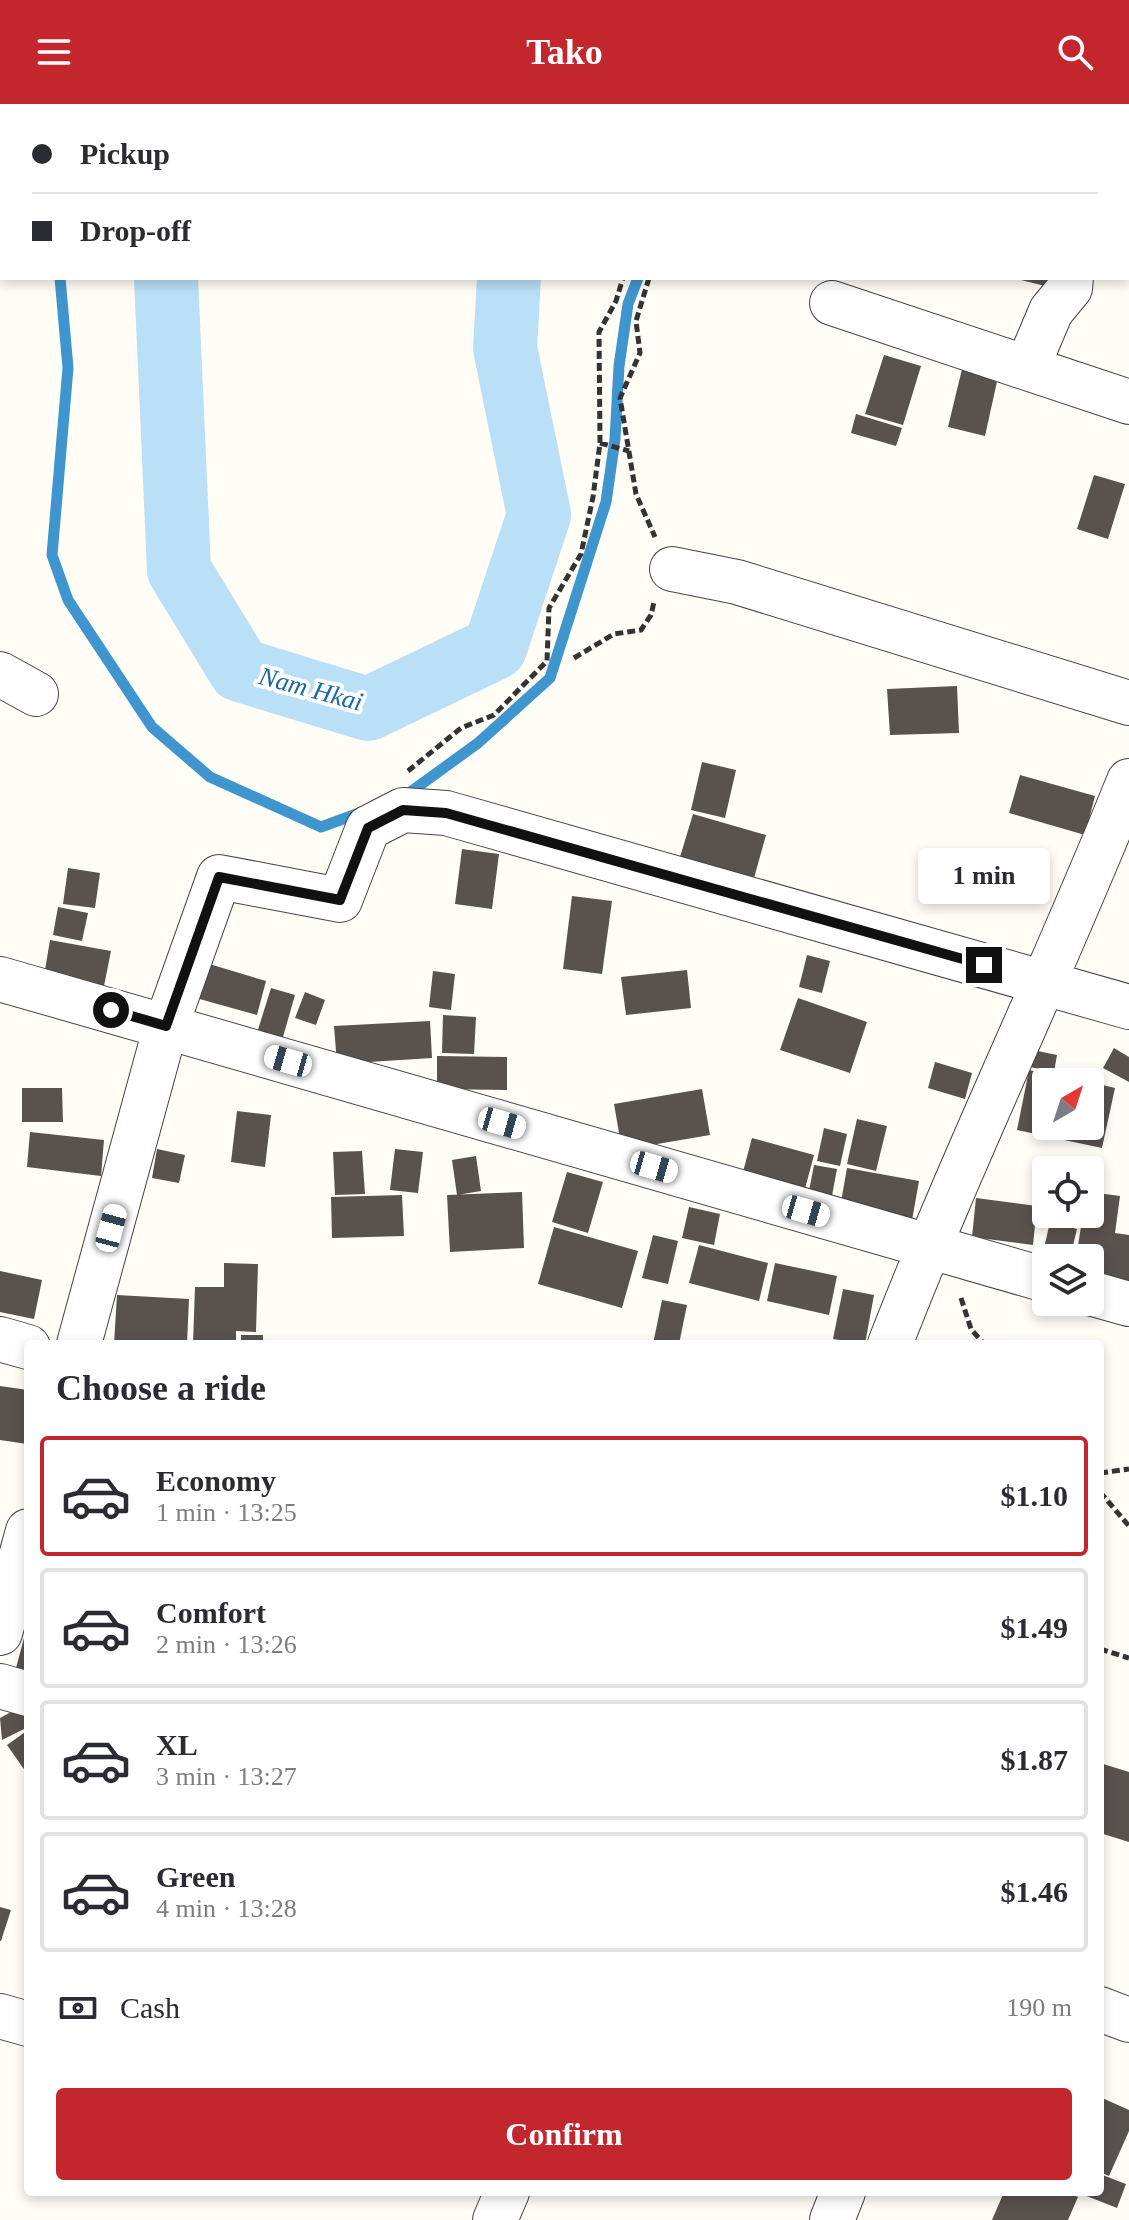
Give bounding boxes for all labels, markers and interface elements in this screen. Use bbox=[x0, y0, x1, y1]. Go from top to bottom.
icon: menu bbox=[32, 30, 76, 74]
icon: search bbox=[1053, 30, 1097, 74]
text: Tako bbox=[526, 32, 603, 72]
text: Pickup bbox=[80, 137, 170, 170]
text: Drop-off bbox=[80, 214, 191, 247]
water label: Nam Hkai bbox=[255, 661, 366, 717]
callout: 1 min bbox=[918, 849, 1050, 905]
text: 1 min bbox=[953, 861, 1015, 890]
route end bbox=[966, 947, 1002, 983]
route start bbox=[93, 992, 129, 1028]
car bbox=[262, 1043, 314, 1079]
north arrow bbox=[1032, 1068, 1104, 1140]
map controls bbox=[1032, 1068, 1104, 1316]
car bbox=[476, 1105, 528, 1141]
car bbox=[628, 1149, 680, 1185]
button: locate bbox=[1032, 1156, 1104, 1228]
car bbox=[780, 1193, 832, 1229]
car bbox=[93, 1202, 129, 1254]
button: layers bbox=[1032, 1244, 1104, 1316]
text: Choose a ride bbox=[56, 1368, 266, 1408]
icon: car bbox=[60, 1460, 132, 1532]
text: Economy bbox=[156, 1464, 276, 1497]
text: $1.10 bbox=[1001, 1479, 1068, 1512]
text: 1 min · 13:25 bbox=[156, 1498, 297, 1527]
icon: car bbox=[60, 1592, 132, 1664]
text: Comfort bbox=[156, 1596, 266, 1629]
text: $1.49 bbox=[1001, 1611, 1068, 1644]
text: 2 min · 13:26 bbox=[156, 1630, 297, 1659]
icon: car bbox=[60, 1724, 132, 1796]
text: XL bbox=[156, 1728, 198, 1761]
text: $1.87 bbox=[1001, 1743, 1068, 1776]
text: 3 min · 13:27 bbox=[156, 1762, 297, 1791]
icon: car bbox=[60, 1856, 132, 1928]
text: Green bbox=[156, 1860, 235, 1893]
text: $1.46 bbox=[1001, 1875, 1068, 1908]
text: 4 min · 13:28 bbox=[156, 1894, 297, 1923]
icon: cash bbox=[56, 1986, 100, 2030]
text: Cash bbox=[120, 1991, 180, 2024]
text: 190 m bbox=[1006, 1993, 1072, 2022]
button: Confirm bbox=[56, 2088, 1072, 2180]

